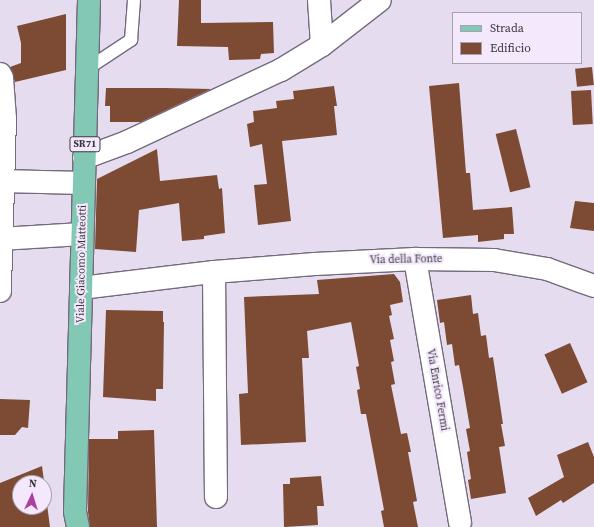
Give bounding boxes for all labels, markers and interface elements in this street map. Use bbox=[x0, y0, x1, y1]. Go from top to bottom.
legend bbox=[452, 12, 582, 64]
text: Strada bbox=[490, 20, 524, 36]
text: Edificio bbox=[490, 40, 531, 56]
road number: SR71 bbox=[69, 136, 101, 152]
street label: Viale Giacomo Matteotti bbox=[74, 205, 90, 323]
street label: Via della Fonte bbox=[370, 253, 442, 267]
street label: Via Enrico Fermi bbox=[423, 348, 451, 432]
north arrow bbox=[12, 475, 52, 515]
text: N bbox=[28, 476, 37, 491]

